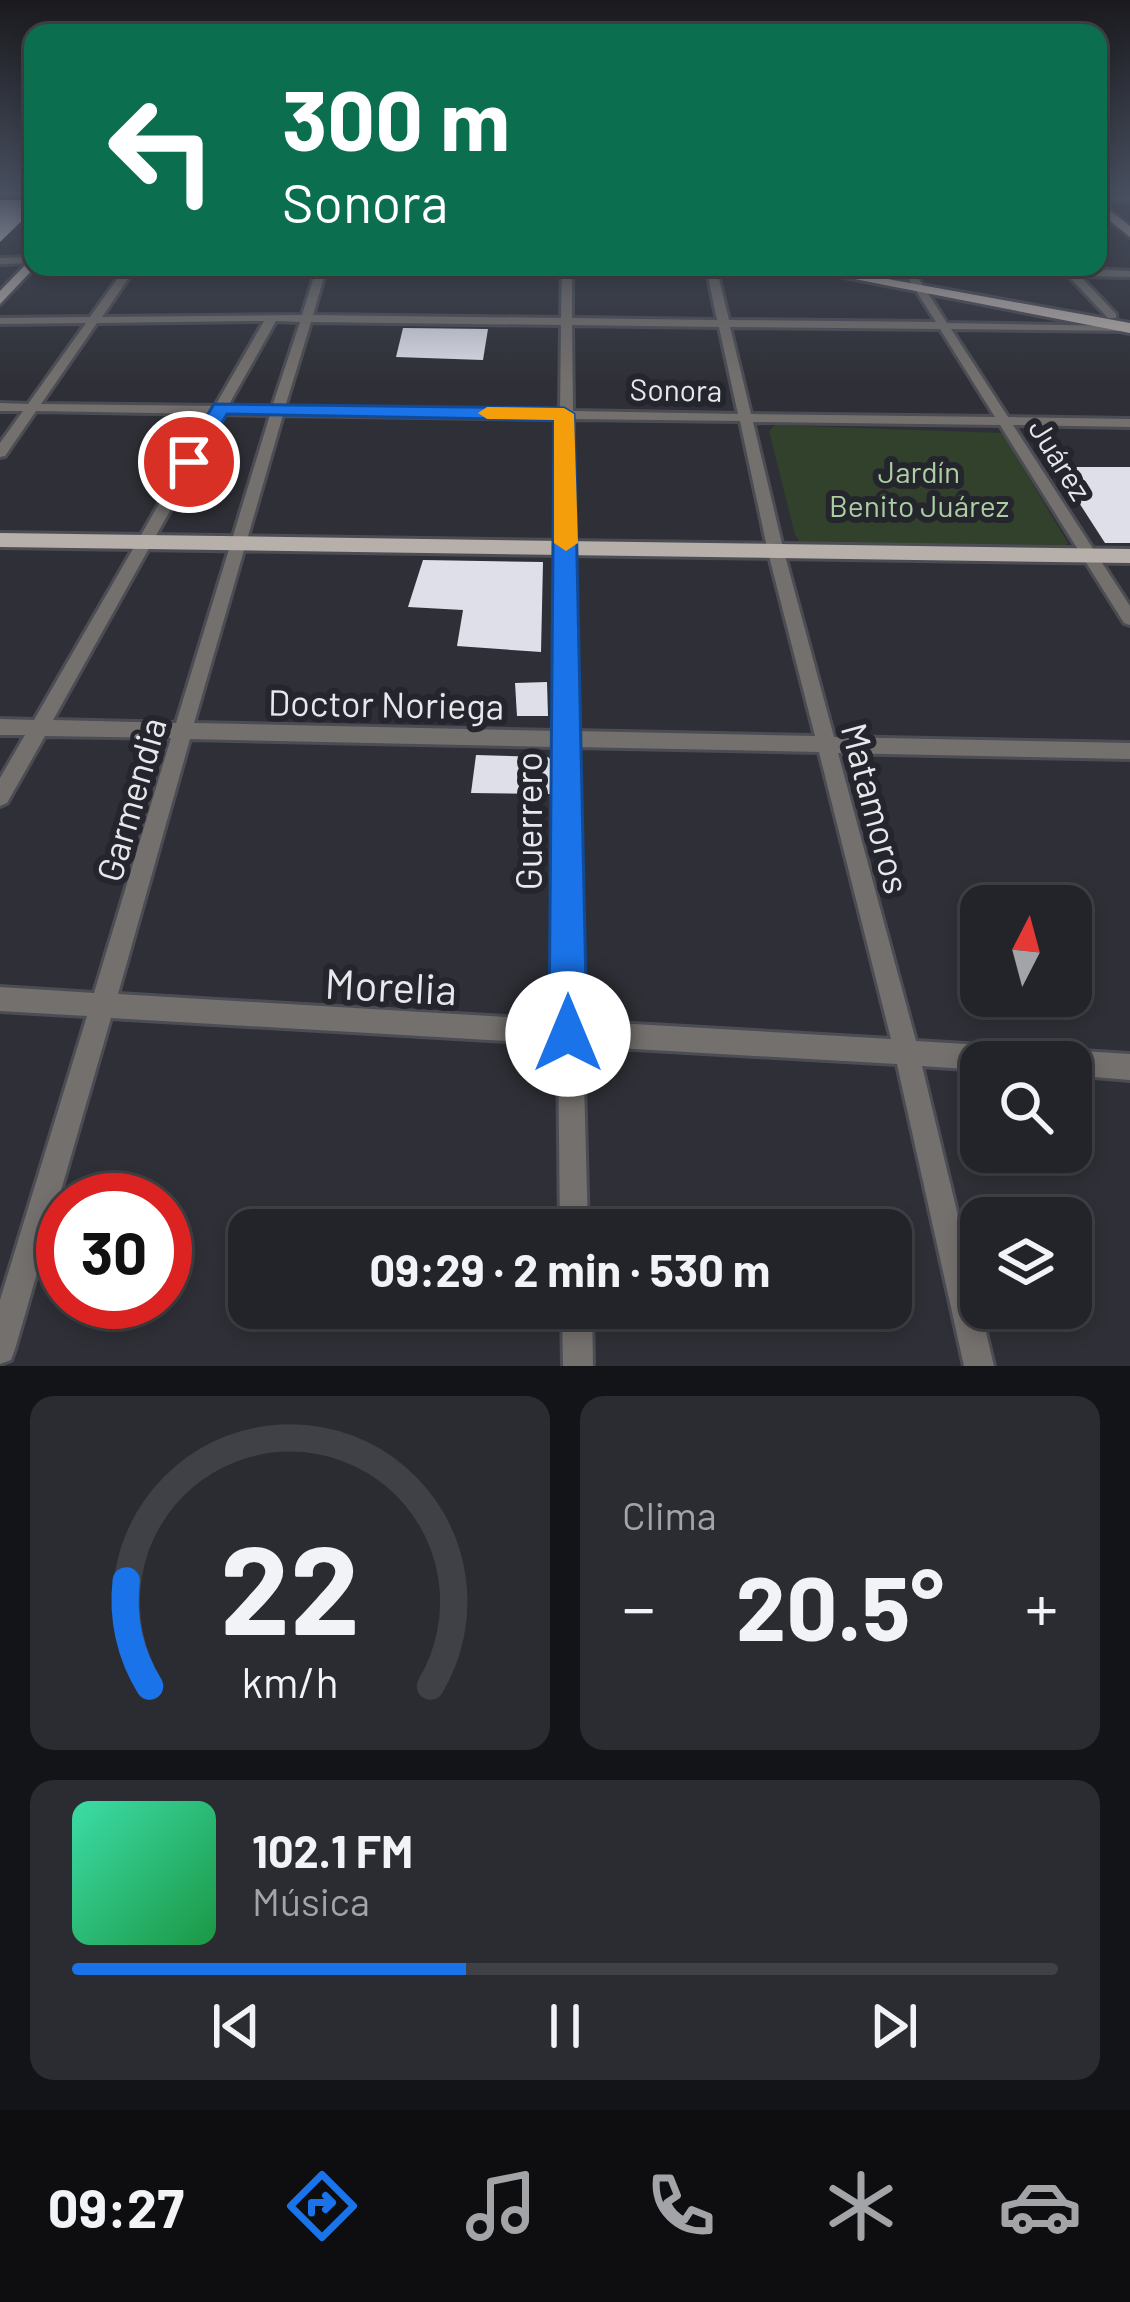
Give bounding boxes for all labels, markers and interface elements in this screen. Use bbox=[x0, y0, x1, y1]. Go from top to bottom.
text: 300 m bbox=[282, 67, 510, 168]
icon: left bbox=[84, 72, 240, 228]
text: Sonora bbox=[282, 169, 448, 234]
street label: Sonora bbox=[630, 370, 722, 408]
pin bbox=[138, 411, 240, 513]
street label: Juárez bbox=[1022, 412, 1100, 506]
icon: arrive bbox=[156, 429, 222, 495]
park label: Jardín Benito Juárez bbox=[829, 453, 1009, 523]
street label: Doctor Noriega bbox=[268, 679, 504, 727]
street label: Garmendia bbox=[86, 712, 174, 886]
street label: Matamoros bbox=[834, 718, 920, 898]
street label: Guerrero bbox=[506, 752, 549, 890]
north arrow bbox=[960, 885, 1092, 1017]
map controls bbox=[960, 885, 1092, 1329]
street label: Morelia bbox=[324, 957, 458, 1013]
position arrow bbox=[505, 971, 631, 1097]
button: search bbox=[960, 1041, 1092, 1173]
speed limit sign: 30 bbox=[36, 1173, 192, 1329]
button: layers bbox=[960, 1197, 1092, 1329]
text: 09:29 · 2 min · 530 m bbox=[370, 1242, 770, 1296]
text: Clima bbox=[622, 1491, 717, 1538]
text: 22 bbox=[220, 1510, 360, 1660]
text: 20.5° bbox=[736, 1551, 944, 1659]
text: − bbox=[622, 1566, 655, 1645]
text: + bbox=[1025, 1566, 1058, 1645]
text: km/h bbox=[241, 1655, 339, 1707]
text: 102.1 FM bbox=[252, 1823, 413, 1877]
text: Música bbox=[252, 1877, 370, 1924]
icon: previous bbox=[203, 1993, 269, 2059]
icon: pause bbox=[532, 1993, 598, 2059]
icon: next bbox=[861, 1993, 927, 2059]
icon: directions bbox=[280, 2164, 364, 2248]
icon: music bbox=[459, 2164, 543, 2248]
icon: phone bbox=[639, 2164, 723, 2248]
icon: climate bbox=[819, 2164, 903, 2248]
icon: car bbox=[998, 2164, 1082, 2248]
text: 09:27 bbox=[48, 2174, 184, 2239]

